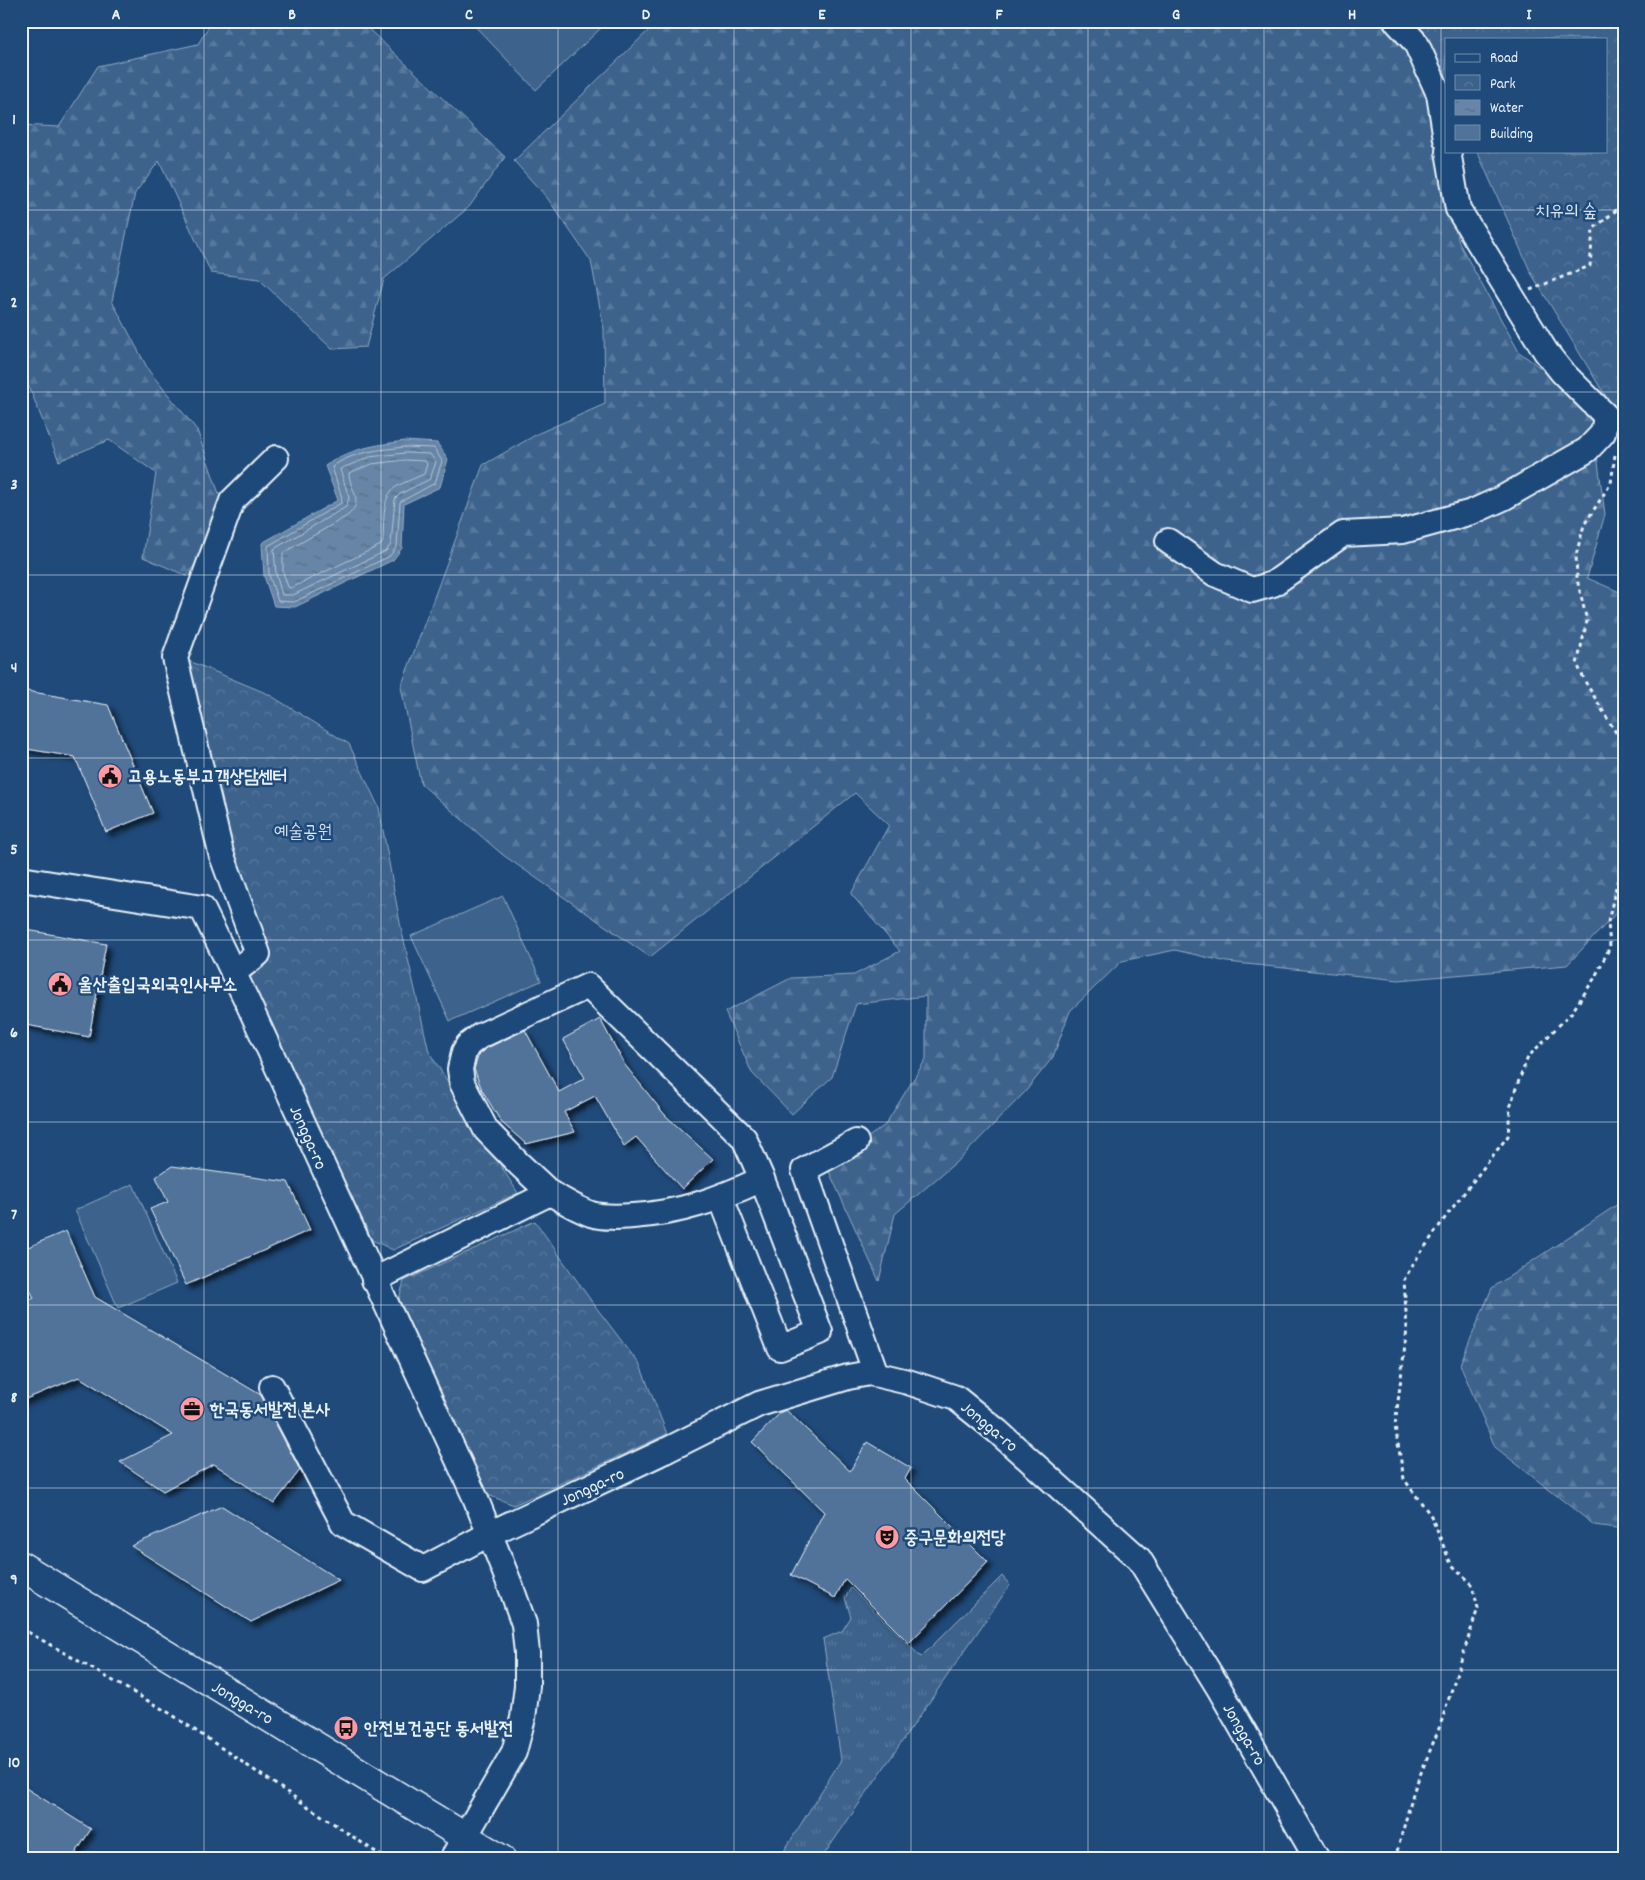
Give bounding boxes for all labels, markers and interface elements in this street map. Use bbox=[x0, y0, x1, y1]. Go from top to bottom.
text: A bbox=[112, 4, 121, 27]
text: B bbox=[288, 4, 296, 27]
text: C bbox=[465, 4, 473, 27]
text: D bbox=[642, 4, 651, 27]
text: E bbox=[818, 4, 826, 27]
text: F bbox=[995, 4, 1003, 27]
text: G bbox=[1172, 4, 1180, 27]
text: H bbox=[1348, 4, 1356, 27]
text: I bbox=[1527, 4, 1533, 27]
legend bbox=[1445, 38, 1608, 152]
text: Road bbox=[1490, 48, 1518, 70]
text: Park bbox=[1490, 74, 1516, 96]
text: Water bbox=[1490, 98, 1524, 120]
text: 1 bbox=[12, 109, 16, 132]
text: Building bbox=[1490, 124, 1533, 146]
park label: 치유의 숲 bbox=[1535, 200, 1597, 225]
text: 2 bbox=[11, 292, 18, 315]
text: 3 bbox=[10, 474, 18, 497]
text: 4 bbox=[11, 657, 17, 680]
public building icon: 고용노동부고객상담센터 bbox=[97, 763, 123, 789]
place label: 고용노동부고객상담센터 bbox=[128, 766, 287, 791]
park label: 예술공원 bbox=[274, 821, 332, 846]
text: 5 bbox=[10, 839, 18, 862]
public building icon: 울산출입국외국인사무소 bbox=[47, 971, 73, 997]
place label: 울산출입국외국인사무소 bbox=[78, 974, 237, 999]
text: 6 bbox=[10, 1022, 18, 1045]
street label: Jongga-ro bbox=[281, 1102, 332, 1174]
text: 7 bbox=[11, 1204, 17, 1227]
text: 8 bbox=[11, 1387, 18, 1410]
office icon: 한국동서발전 본사 bbox=[179, 1396, 205, 1422]
street label: Jongga-ro bbox=[954, 1397, 1022, 1459]
place label: 한국동서발전 본사 bbox=[209, 1399, 331, 1424]
street label: Jongga-ro bbox=[557, 1463, 629, 1514]
theatre icon: 중구문화의전당 bbox=[874, 1524, 900, 1550]
place label: 중구문화의전당 bbox=[904, 1527, 1006, 1552]
text: 9 bbox=[10, 1569, 18, 1592]
street label: Jongga-ro bbox=[206, 1676, 277, 1732]
street label: Jongga-ro bbox=[1215, 1700, 1271, 1771]
bus stop icon: 안전보건공단 동서발전 bbox=[333, 1715, 359, 1741]
place label: 안전보건공단 동서발전 bbox=[364, 1718, 513, 1743]
text: 10 bbox=[8, 1752, 20, 1775]

